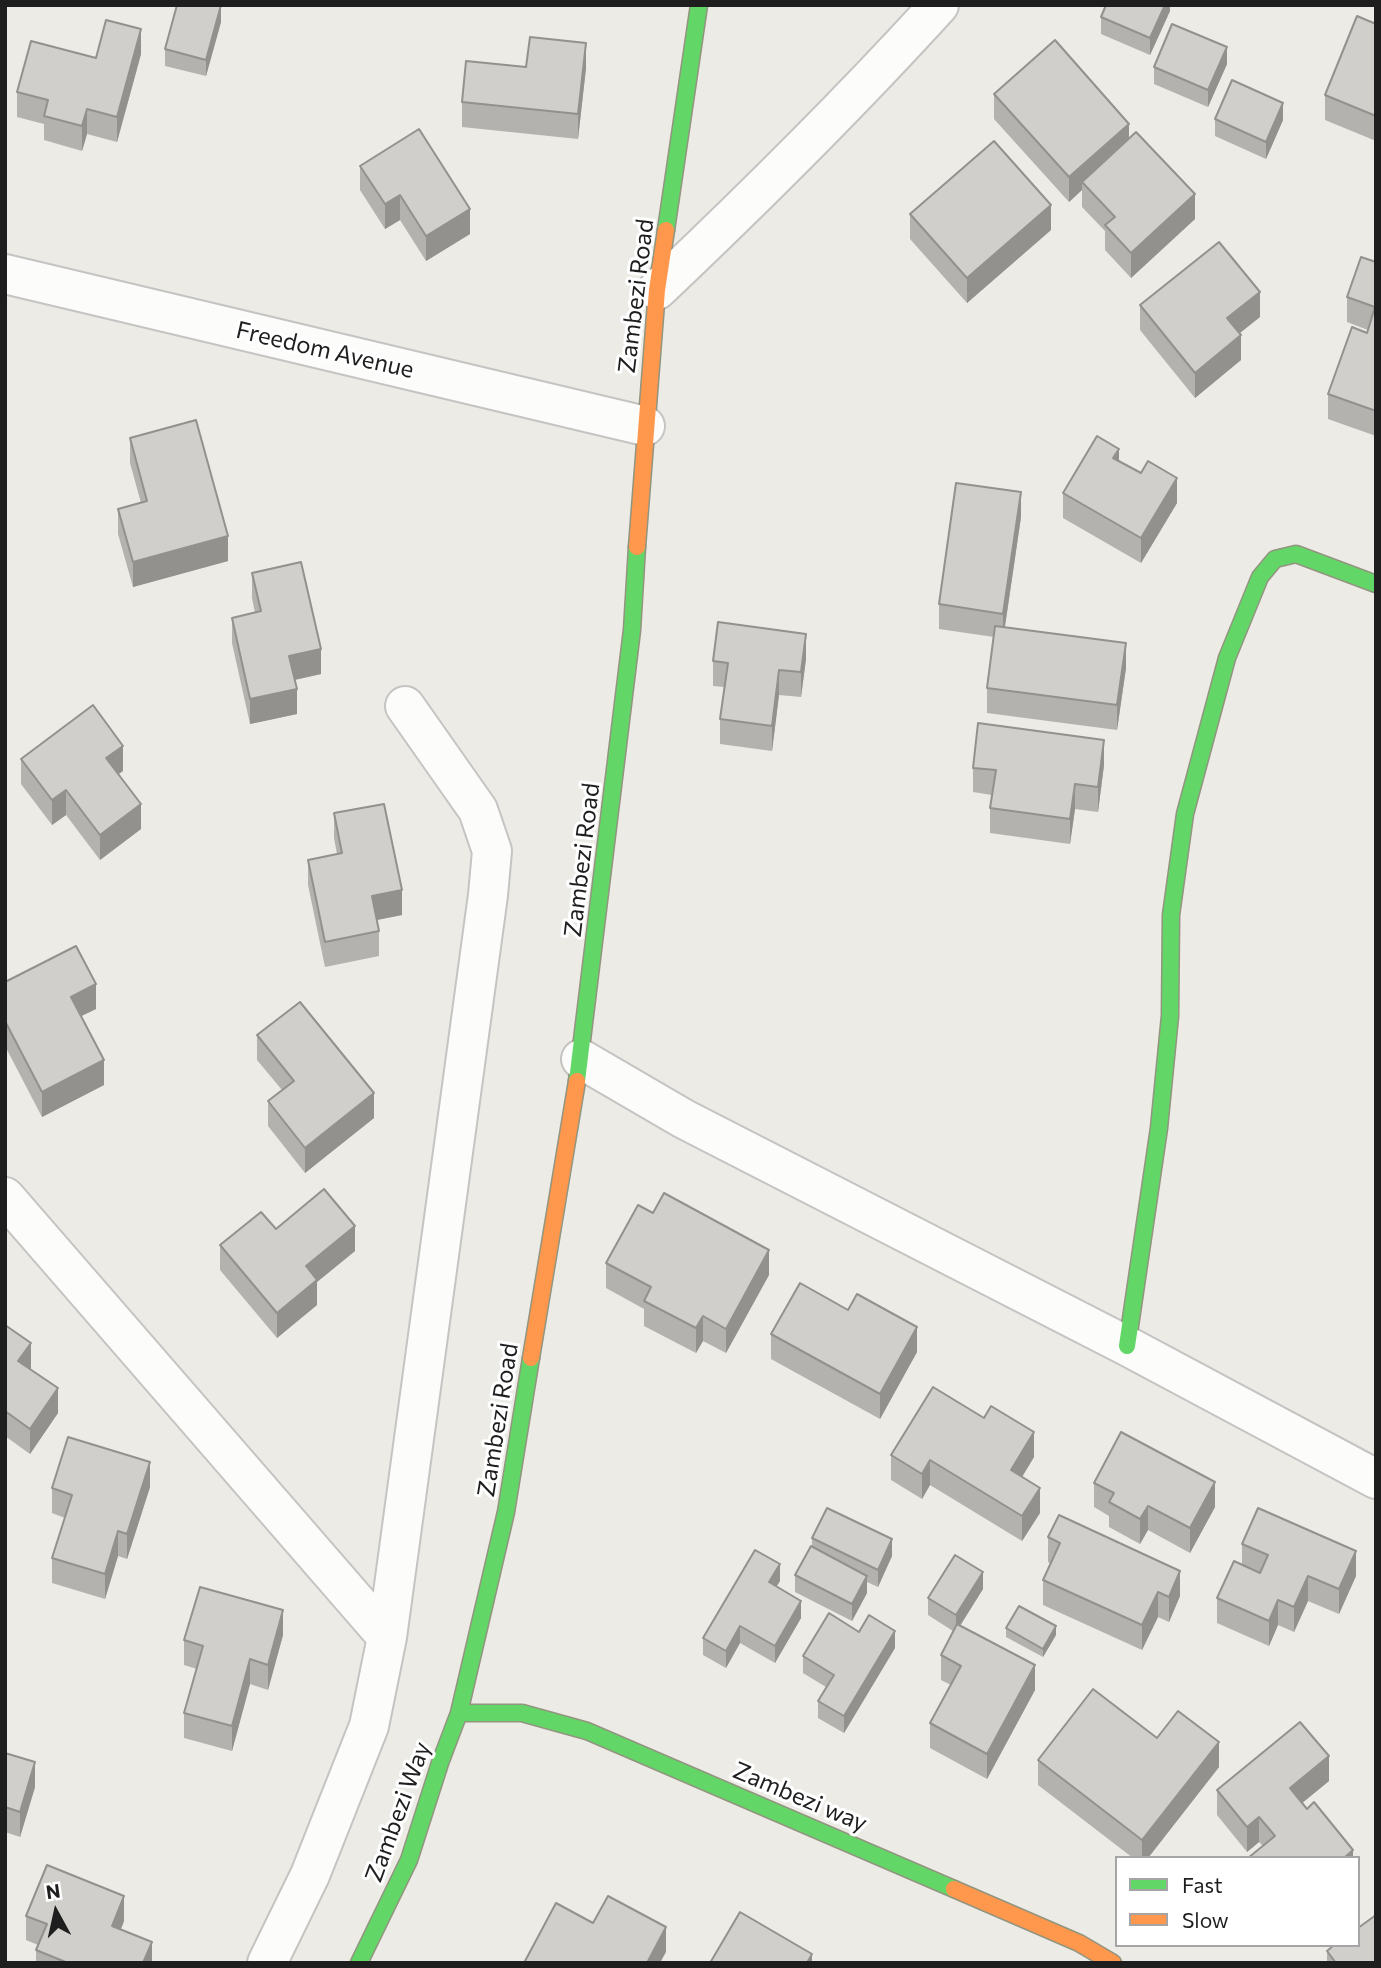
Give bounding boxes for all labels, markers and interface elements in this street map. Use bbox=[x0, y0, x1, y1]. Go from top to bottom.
street label: Zambezi Road bbox=[612, 217, 660, 375]
street label: Freedom Avenue bbox=[233, 316, 417, 384]
street label: Zambezi Road bbox=[558, 781, 606, 939]
street label: Zambezi Road bbox=[472, 1341, 524, 1499]
street label: Zambezi Way bbox=[359, 1738, 437, 1886]
street label: Zambezi way bbox=[729, 1756, 871, 1838]
legend bbox=[1115, 1856, 1360, 1947]
text: Fast bbox=[1182, 1872, 1223, 1897]
north arrow bbox=[21, 1877, 91, 1947]
text: N bbox=[44, 1878, 62, 1903]
text: Slow bbox=[1182, 1907, 1229, 1932]

